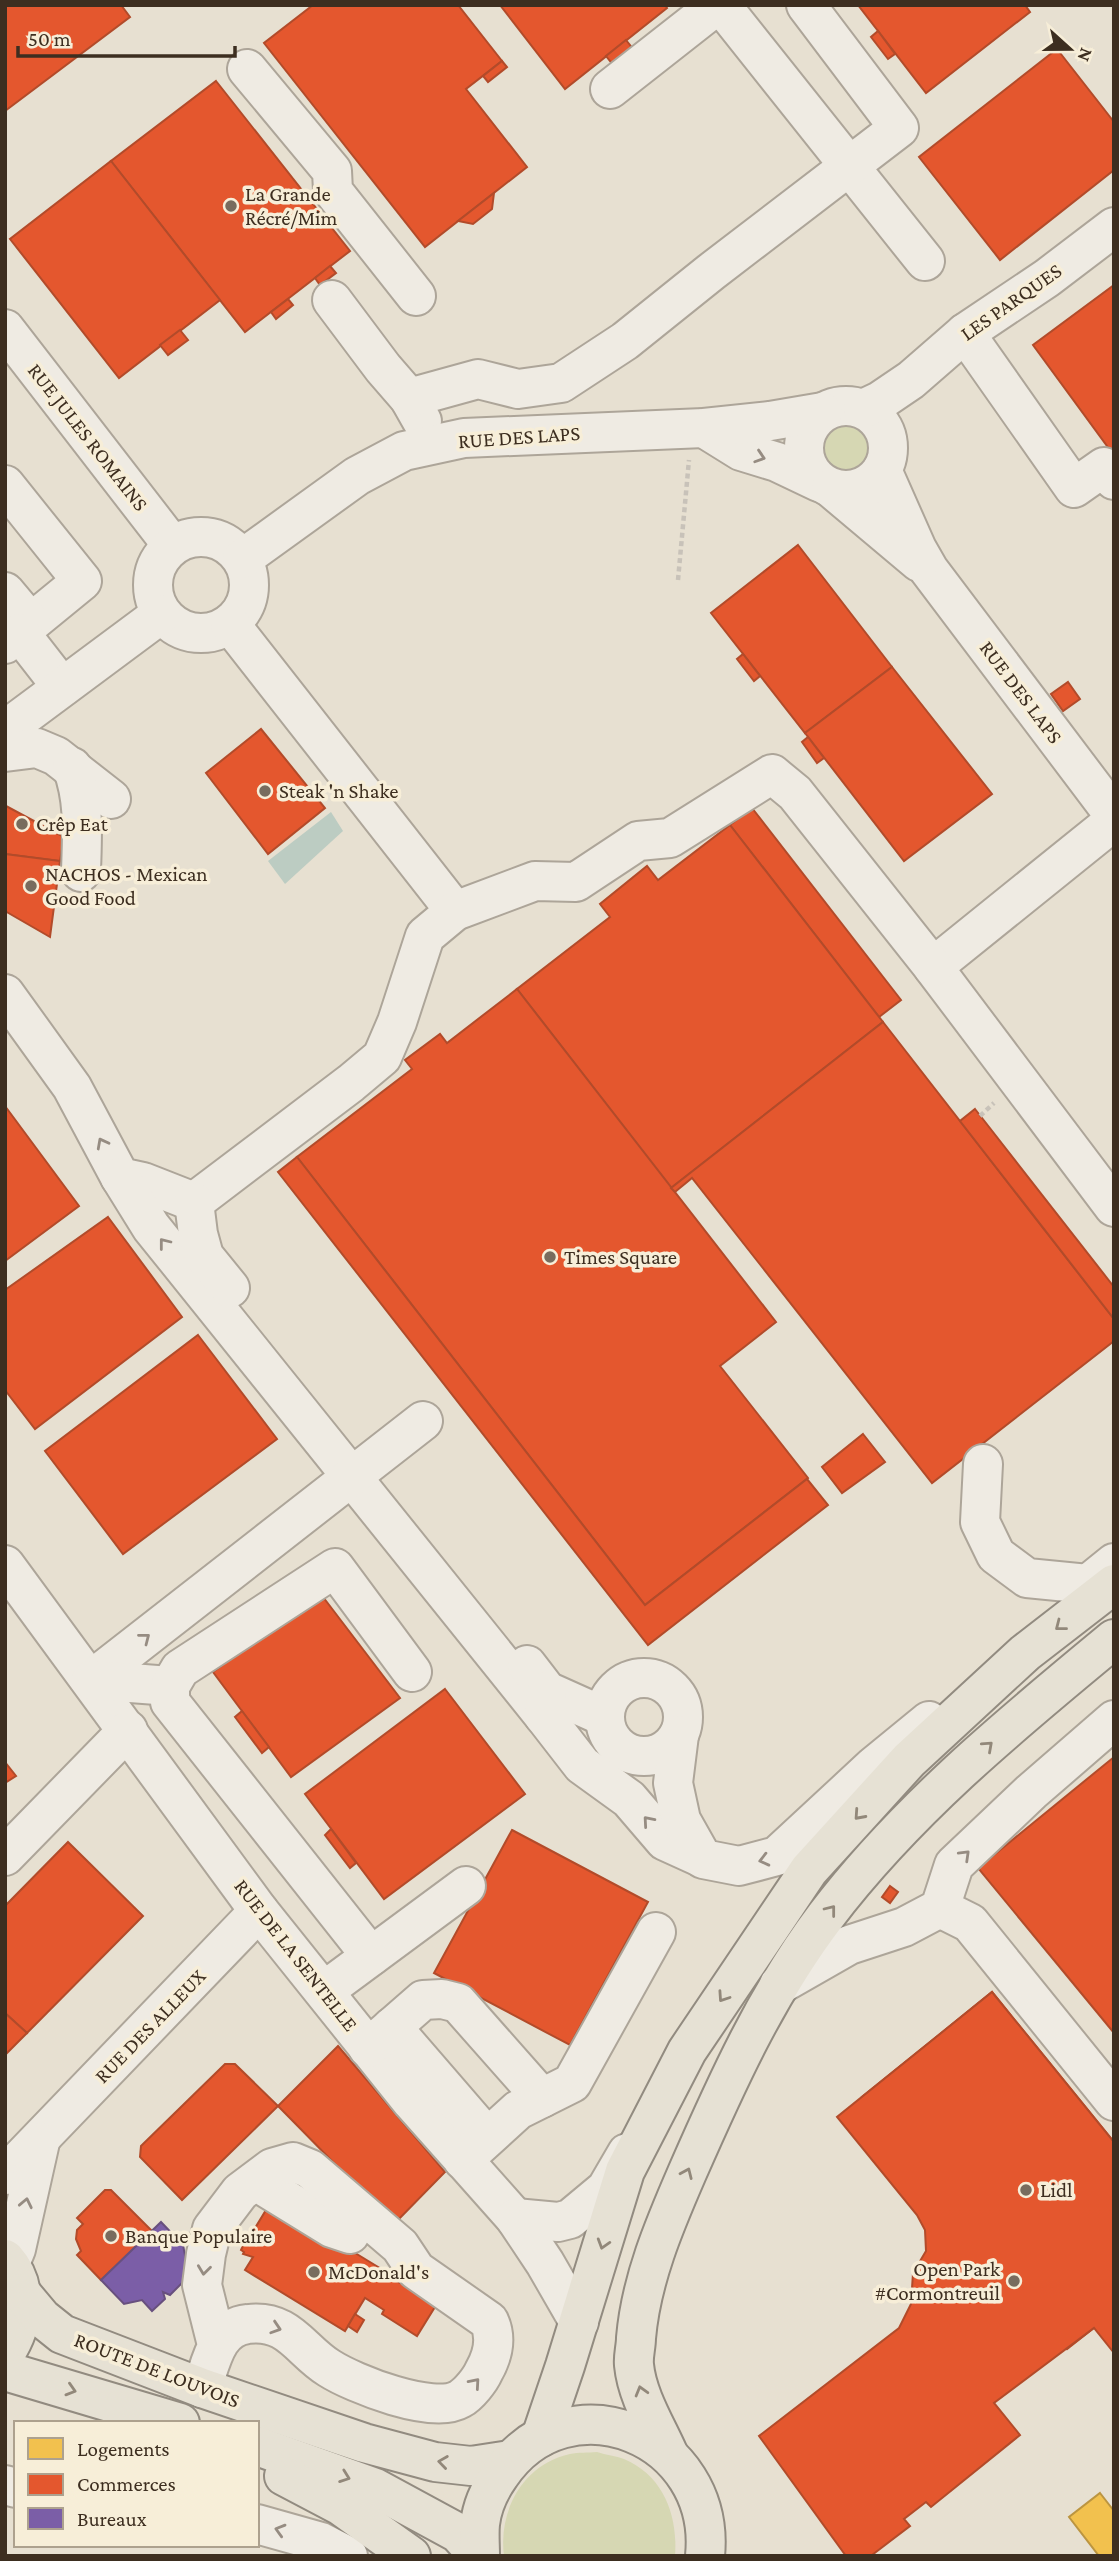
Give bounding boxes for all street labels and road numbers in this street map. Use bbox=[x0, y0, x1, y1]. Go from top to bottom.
street label: LES PARQUES bbox=[956, 258, 1066, 346]
street label: RUE JULES ROMAINS bbox=[23, 358, 153, 516]
street label: RUE DES LAPS bbox=[457, 421, 581, 453]
street label: RUE DES LAPS bbox=[975, 636, 1067, 748]
street label: RUE DE LA SENTELLE bbox=[229, 1874, 363, 2036]
street label: RUE DES ALLEUX bbox=[90, 1964, 210, 2088]
street label: ROUTE DE LOUVOIS bbox=[71, 2327, 243, 2413]

